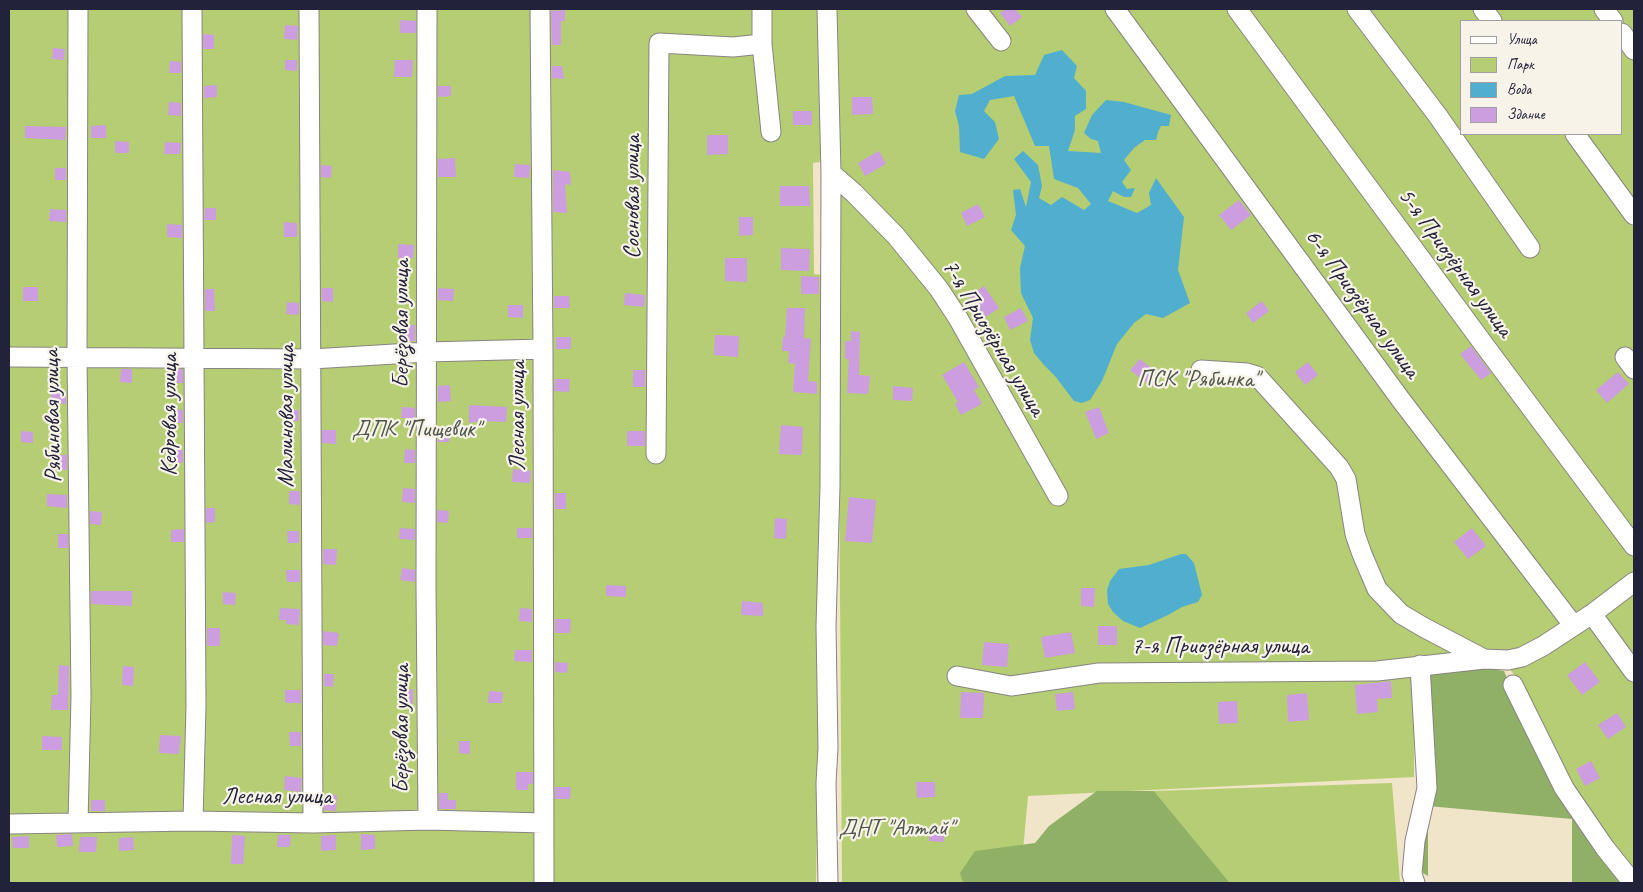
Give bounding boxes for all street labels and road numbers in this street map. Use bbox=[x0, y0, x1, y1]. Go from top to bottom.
street label: Сосновая улица bbox=[619, 135, 647, 259]
street label: 5-я Приозёрная улица bbox=[1391, 183, 1519, 343]
street label: 6-я Приозёрная улица bbox=[1298, 224, 1426, 384]
street label: 7-я Приозёрная улица bbox=[935, 254, 1051, 422]
street label: Берёзовая улица bbox=[388, 260, 416, 388]
street label: Малиновая улица bbox=[273, 345, 301, 487]
street label: Рябиновая улица bbox=[37, 349, 69, 483]
street label: Кедровая улица bbox=[156, 354, 184, 476]
street label: Лесная улица bbox=[504, 361, 532, 471]
street label: 7-я Приозёрная улица bbox=[1131, 633, 1309, 661]
street label: Берёзовая улица bbox=[388, 665, 416, 793]
street label: Лесная улица bbox=[222, 783, 332, 811]

